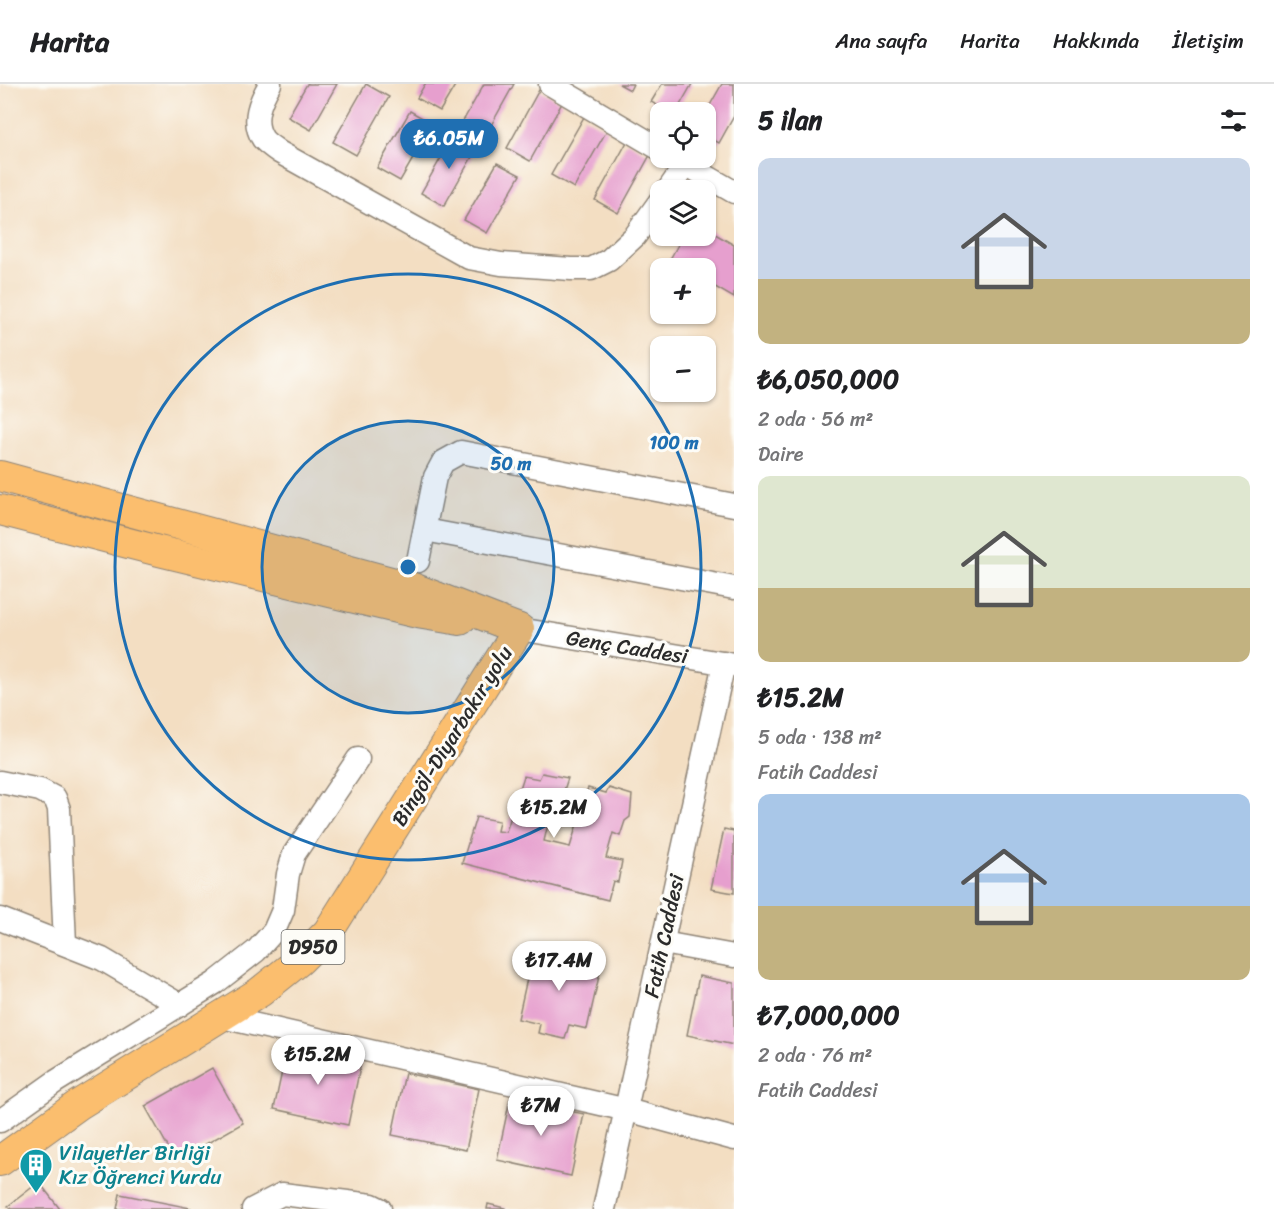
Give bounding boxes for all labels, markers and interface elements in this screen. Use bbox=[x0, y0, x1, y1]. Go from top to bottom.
text: Harita bbox=[30, 17, 109, 66]
text: Ana sayfa bbox=[835, 22, 927, 60]
text: Harita bbox=[960, 22, 1020, 60]
text: Hakkında bbox=[1053, 22, 1139, 60]
text: İletişim bbox=[1172, 22, 1244, 60]
text: 5 ilan bbox=[758, 97, 822, 143]
map controls bbox=[650, 102, 716, 402]
button: locate bbox=[650, 102, 716, 168]
icon: filters bbox=[1217, 104, 1250, 137]
pin: ₺6.05M bbox=[400, 119, 498, 170]
text: ₺6.05M bbox=[414, 121, 484, 156]
button: layers bbox=[650, 180, 716, 246]
icon: home bbox=[950, 197, 1058, 305]
button: + bbox=[650, 258, 716, 324]
button: − bbox=[650, 336, 716, 402]
text: ₺6,050,000 bbox=[758, 356, 899, 402]
text: 2 oda · 56 m² bbox=[758, 402, 873, 437]
text: 100 m bbox=[650, 427, 699, 459]
text: Daire bbox=[758, 437, 803, 472]
text: 50 m bbox=[491, 448, 532, 480]
icon: home bbox=[950, 515, 1058, 623]
centre of rings bbox=[398, 557, 418, 577]
street label: Genç Caddesi bbox=[564, 619, 692, 676]
street label: Bingöl-Diyarbakır yolu bbox=[381, 637, 523, 834]
text: ₺15.2M bbox=[758, 674, 843, 720]
text: 5 oda · 138 m² bbox=[758, 720, 882, 755]
text: Fatih Caddesi bbox=[758, 755, 877, 790]
pin: ₺15.2M bbox=[505, 788, 603, 839]
text: ₺15.2M bbox=[521, 790, 587, 825]
icon: home bbox=[950, 833, 1058, 941]
street label: Fatih Caddesi bbox=[632, 870, 696, 1001]
road number: D950 bbox=[282, 930, 344, 964]
pin: ₺17.4M bbox=[510, 941, 608, 992]
text: ₺17.4M bbox=[526, 943, 592, 978]
text: ₺7,000,000 bbox=[758, 992, 900, 1038]
pin: ₺15.2M bbox=[269, 1035, 367, 1086]
text: ₺15.2M bbox=[285, 1037, 351, 1072]
text: 2 oda · 76 m² bbox=[758, 1038, 872, 1073]
text: Fatih Caddesi bbox=[758, 1073, 877, 1108]
pin: ₺7M bbox=[512, 1086, 570, 1137]
text: ₺7M bbox=[522, 1088, 560, 1123]
place label: Vilayetler Birliği Kız Öğrenci Yurdu bbox=[59, 1134, 222, 1196]
building icon: Vilayetler Birliği Kız Öğrenci Yurdu bbox=[18, 1147, 54, 1194]

